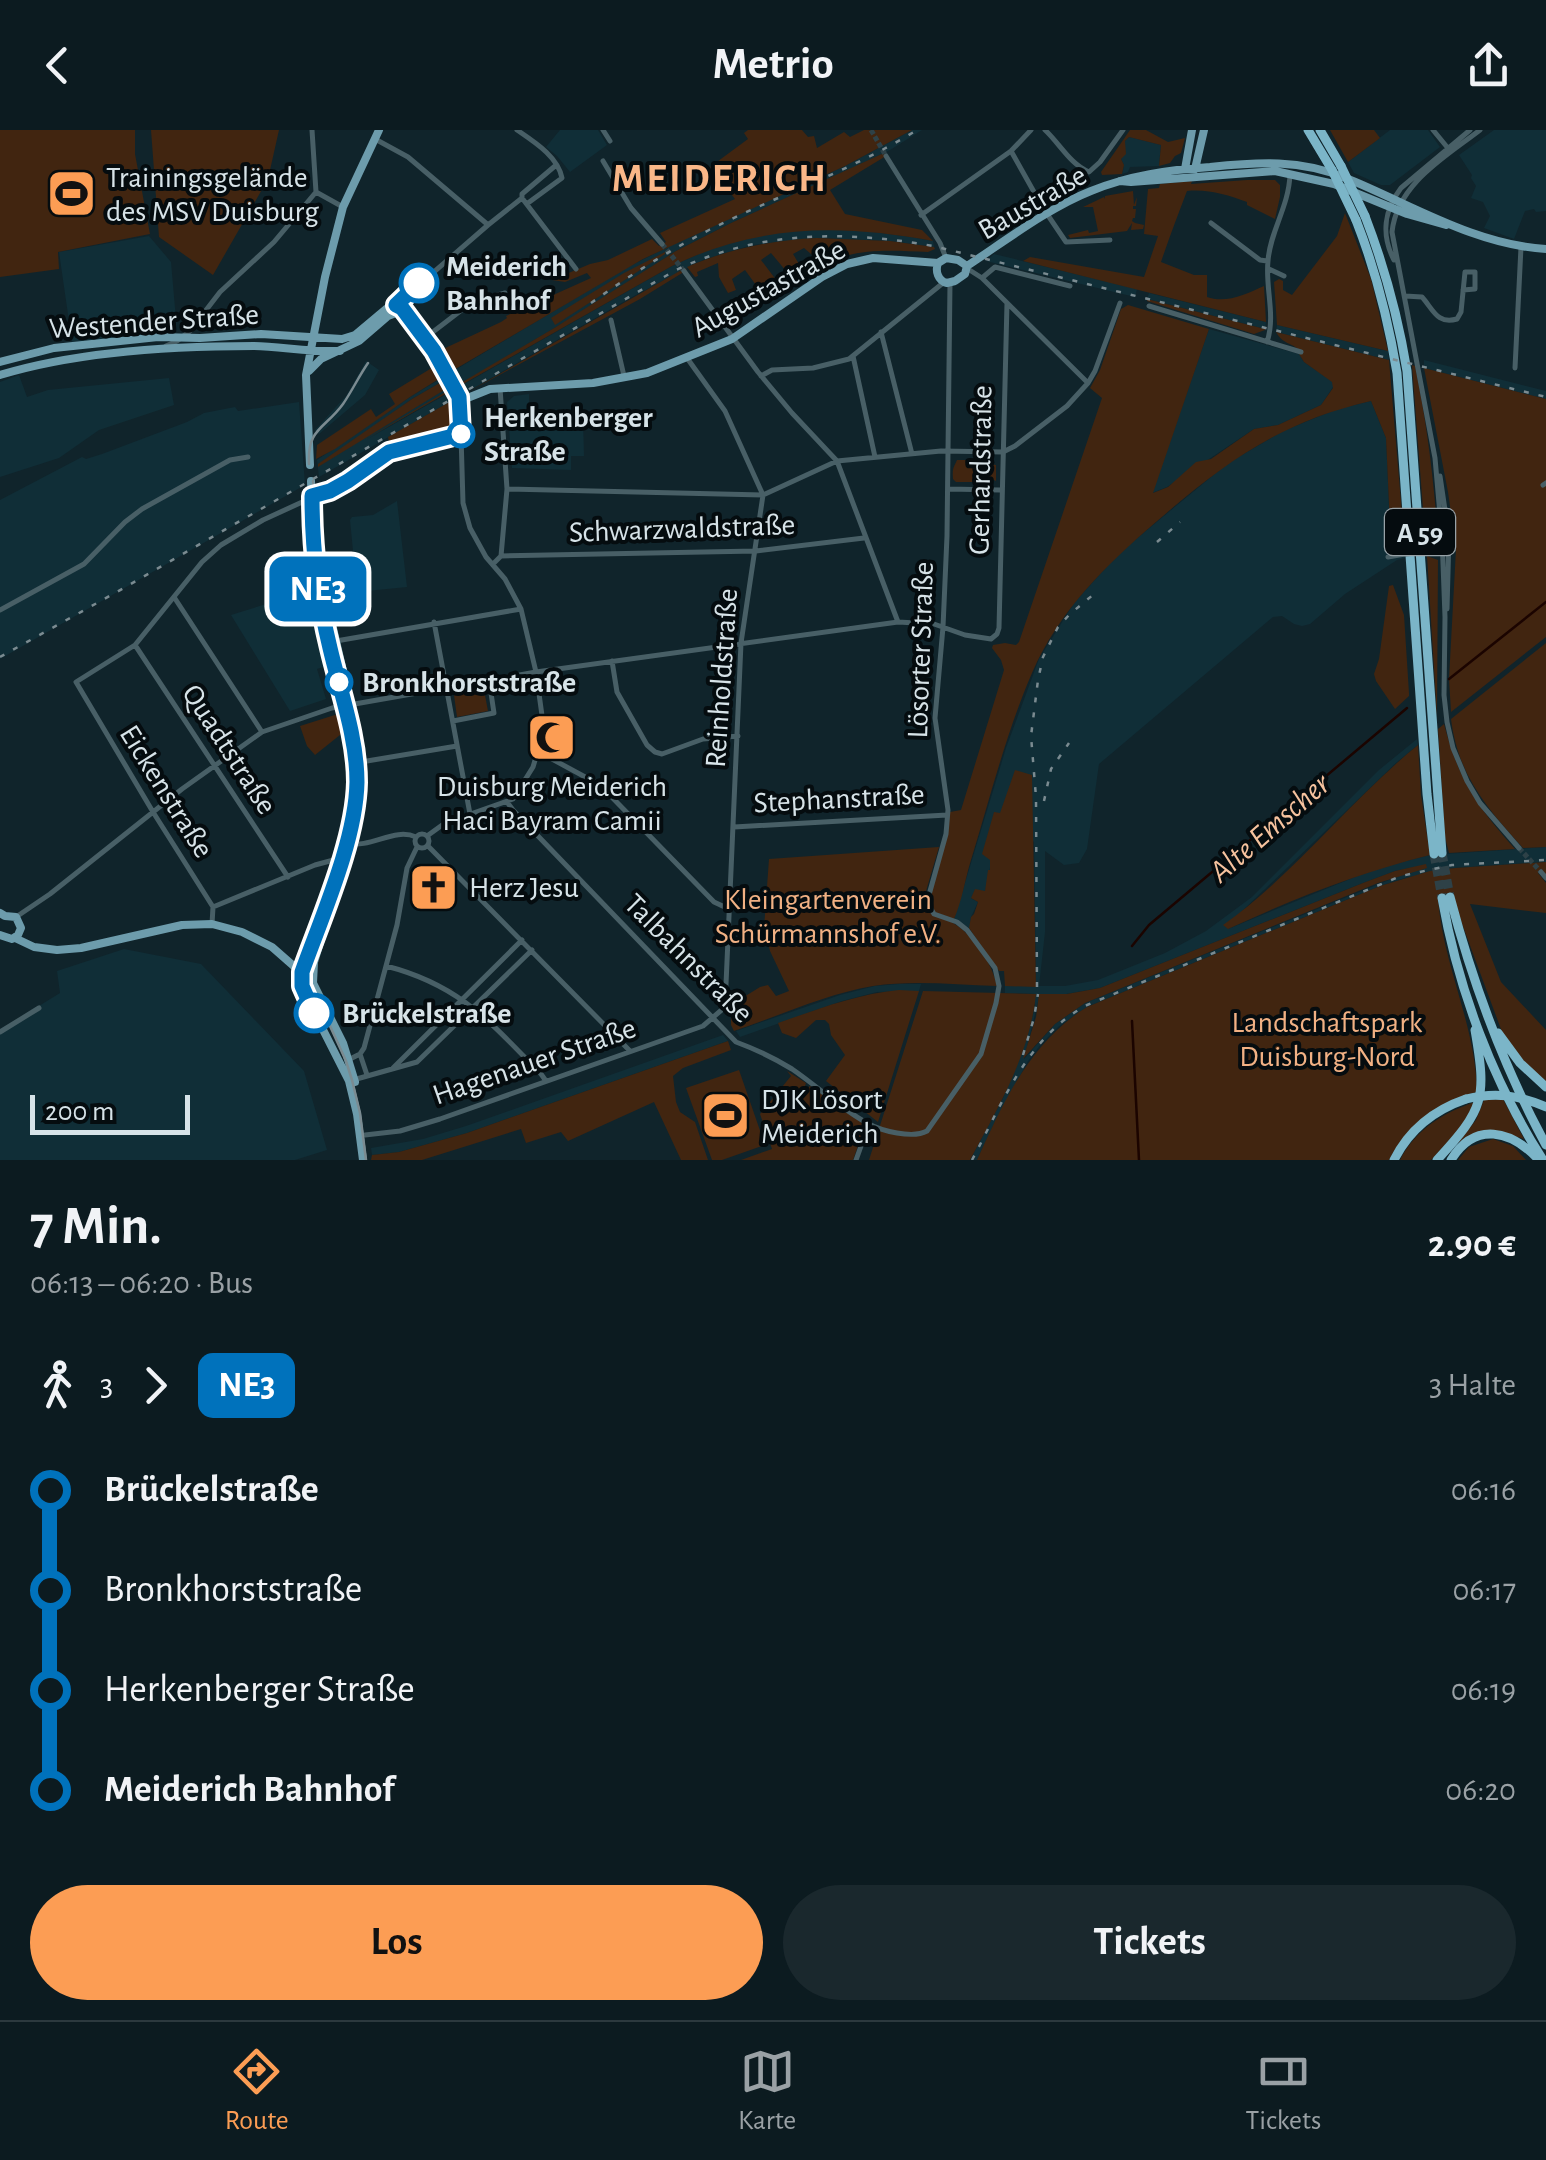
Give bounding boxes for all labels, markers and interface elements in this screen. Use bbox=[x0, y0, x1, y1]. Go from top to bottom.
icon: back bbox=[30, 38, 85, 93]
icon: share bbox=[1461, 38, 1516, 93]
text: Metrio bbox=[712, 42, 834, 87]
district label: MEIDERICH bbox=[612, 159, 828, 199]
street label: Baustraße bbox=[973, 160, 1092, 246]
place label: Trainingsgelände des MSV Duisburg bbox=[106, 163, 319, 227]
sports icon: Trainingsgelände des MSV Duisburg bbox=[45, 168, 97, 220]
street label: Augustastraße bbox=[686, 234, 850, 343]
place label: Meiderich Bahnhof bbox=[446, 252, 567, 316]
marker: Meiderich Bahnhof bbox=[400, 264, 438, 302]
street label: Westender Straße bbox=[48, 300, 260, 344]
street label: Gerhardstraße bbox=[965, 385, 997, 555]
place label: Herkenberger Straße bbox=[484, 403, 653, 467]
marker: Herkenberger Straße bbox=[448, 421, 474, 447]
road number: A 59 bbox=[1385, 509, 1455, 555]
street label: Schwarzwaldstraße bbox=[568, 510, 796, 548]
line badge: NE3 bbox=[260, 556, 376, 622]
street label: Lösorter Straße bbox=[903, 561, 939, 739]
text: NE3 bbox=[289, 572, 347, 607]
street label: Reinholdstraße bbox=[701, 587, 743, 769]
place label: Bronkhorststraße bbox=[362, 668, 576, 698]
marker: Bronkhorststraße bbox=[326, 669, 352, 695]
street label: Quadtstraße bbox=[176, 679, 282, 820]
mosque icon: Duisburg Meiderich Haci Bayram Camii bbox=[526, 711, 578, 763]
street label: Eickenstraße bbox=[114, 720, 219, 863]
water label: Alte Emscher bbox=[1203, 766, 1337, 889]
place label: Duisburg Meiderich Haci Bayram Camii bbox=[437, 772, 667, 836]
street label: Stephanstraße bbox=[753, 780, 925, 818]
church icon: Herz Jesu bbox=[408, 861, 460, 913]
place label: Herz Jesu bbox=[469, 873, 579, 903]
park label: Kleingartenverein Schürmannshof e.V. bbox=[715, 885, 941, 949]
street label: Talbahnstraße bbox=[618, 889, 758, 1029]
marker: Brückelstraße bbox=[295, 994, 333, 1032]
place label: Brückelstraße bbox=[342, 999, 511, 1029]
park label: Landschaftspark Duisburg-Nord bbox=[1231, 1008, 1423, 1072]
street label: Hagenauer Straße bbox=[429, 1013, 640, 1111]
place label: DJK Lösort Meiderich bbox=[761, 1085, 883, 1149]
scale bar bbox=[30, 1090, 190, 1134]
sports icon: DJK Lösort Meiderich bbox=[700, 1090, 752, 1142]
text: 200 m bbox=[45, 1098, 114, 1126]
text: 7 Min. bbox=[30, 1199, 162, 1254]
text: 2.90 € bbox=[1428, 1226, 1516, 1264]
text: 06:13 – 06:20 · Bus bbox=[30, 1267, 253, 1299]
icon: walk bbox=[30, 1358, 85, 1413]
icon: forward bbox=[128, 1358, 183, 1413]
text: NE3 bbox=[218, 1368, 275, 1403]
text: 3 bbox=[100, 1369, 113, 1401]
text: 3 Halte bbox=[1429, 1369, 1516, 1401]
text: Brückelstraße bbox=[104, 1471, 319, 1509]
text: 06:16 bbox=[1451, 1474, 1516, 1506]
text: Bronkhorststraße bbox=[104, 1571, 362, 1609]
text: 06:17 bbox=[1452, 1574, 1516, 1606]
text: Herkenberger Straße bbox=[104, 1671, 415, 1709]
text: 06:19 bbox=[1451, 1674, 1516, 1706]
text: Meiderich Bahnhof bbox=[104, 1771, 394, 1809]
text: 06:20 bbox=[1445, 1774, 1516, 1806]
button: Los bbox=[30, 1885, 763, 2000]
button: Tickets bbox=[783, 1885, 1516, 2000]
tab: Route bbox=[225, 2044, 289, 2138]
tab: Karte bbox=[738, 2044, 796, 2138]
tab: Tickets bbox=[1246, 2044, 1321, 2138]

